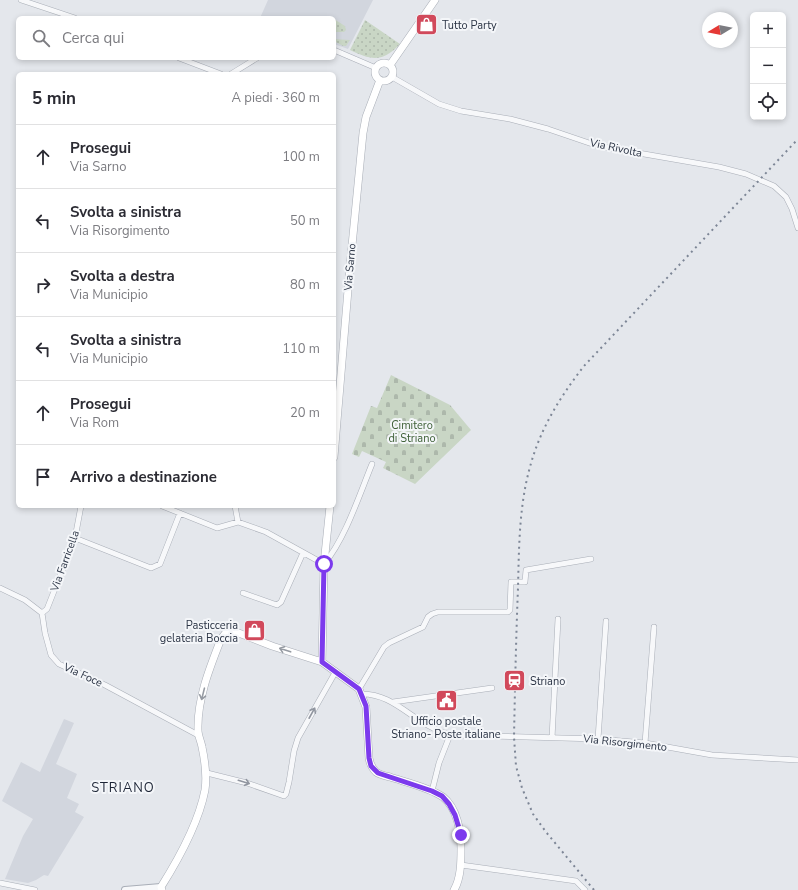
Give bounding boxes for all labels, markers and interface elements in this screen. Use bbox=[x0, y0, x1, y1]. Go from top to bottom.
shop icon: Tutto Party bbox=[414, 12, 440, 38]
north arrow bbox=[702, 12, 738, 48]
map controls bbox=[750, 12, 786, 120]
button: + bbox=[750, 12, 786, 48]
search box bbox=[16, 16, 336, 60]
place label: Tutto Party bbox=[442, 18, 497, 33]
icon: search bbox=[30, 27, 52, 49]
text: Cerca qui bbox=[62, 28, 124, 48]
button: − bbox=[750, 48, 786, 84]
button: locate bbox=[750, 84, 786, 120]
text: 5 min bbox=[32, 87, 76, 110]
text: A piedi · 360 m bbox=[232, 89, 320, 107]
street label: Via Rivolta bbox=[587, 135, 644, 161]
text: Prosegui bbox=[70, 138, 131, 158]
icon: ahead bbox=[32, 146, 54, 168]
text: 100 m bbox=[282, 148, 320, 166]
text: Via Sarno bbox=[70, 158, 126, 176]
text: Svolta a sinistra bbox=[70, 202, 181, 222]
icon: left bbox=[32, 210, 54, 232]
text: 50 m bbox=[290, 212, 320, 230]
text: Via Risorgimento bbox=[70, 222, 170, 240]
street label: Via Sarno bbox=[340, 243, 360, 292]
text: Svolta a destra bbox=[70, 266, 175, 286]
icon: right bbox=[32, 274, 54, 296]
text: 80 m bbox=[290, 276, 320, 294]
text: Via Municipio bbox=[70, 286, 148, 304]
text: Svolta a sinistra bbox=[70, 330, 181, 350]
icon: left bbox=[32, 338, 54, 360]
text: 110 m bbox=[282, 340, 320, 358]
text: Via Municipio bbox=[70, 350, 148, 368]
text: Prosegui bbox=[70, 394, 131, 414]
icon: ahead bbox=[32, 402, 54, 424]
text: 20 m bbox=[290, 404, 320, 422]
text: Via Rom bbox=[70, 414, 119, 432]
park label: Cimitero di Striano bbox=[388, 418, 436, 446]
icon: arrive bbox=[32, 466, 54, 488]
text: Arrivo a destinazione bbox=[70, 467, 217, 487]
street label: Via Farricella bbox=[47, 528, 83, 595]
route start bbox=[315, 555, 333, 573]
place label: Pasticceria gelateria Boccia bbox=[160, 618, 238, 646]
shop icon: Pasticceria gelateria Boccia bbox=[241, 618, 267, 644]
one-way arrow bbox=[279, 646, 292, 653]
street label: Via Foce bbox=[60, 659, 105, 691]
station icon: Striano bbox=[502, 668, 528, 694]
place label: Striano bbox=[530, 674, 565, 689]
one-way arrow bbox=[199, 687, 206, 700]
public building icon: Ufficio postale Striano- Poste italiane bbox=[433, 688, 459, 714]
one-way arrow bbox=[308, 707, 316, 719]
place label: Ufficio postale Striano- Poste italiane bbox=[391, 714, 501, 742]
street label: Via Risorgimento bbox=[581, 731, 668, 755]
district label: STRIANO bbox=[91, 779, 155, 797]
one-way arrow bbox=[238, 779, 251, 786]
route end bbox=[452, 826, 470, 844]

